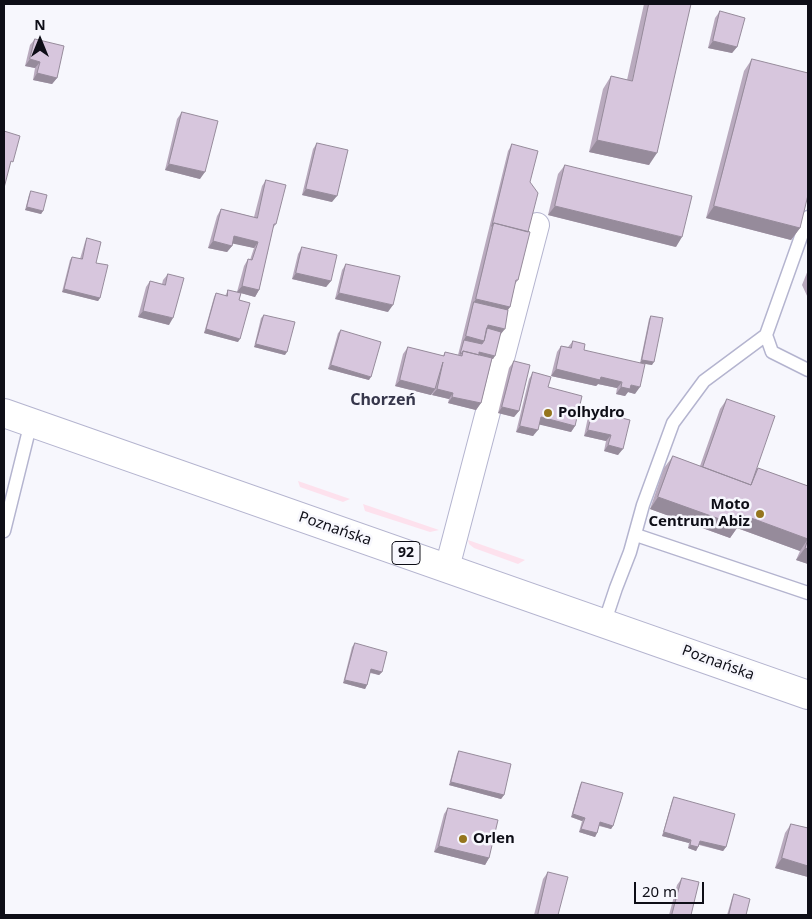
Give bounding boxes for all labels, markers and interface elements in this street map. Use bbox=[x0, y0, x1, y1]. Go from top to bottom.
north arrow bbox=[15, 15, 65, 65]
text: N bbox=[34, 15, 46, 34]
district label: Chorzeń bbox=[350, 390, 416, 410]
place label: Polhydro bbox=[558, 404, 625, 422]
marker: Polhydro bbox=[542, 407, 554, 419]
place label: Moto Centrum Abiz bbox=[648, 496, 750, 531]
street label: Poznańska bbox=[296, 508, 374, 550]
marker: Moto Centrum Abiz bbox=[754, 508, 766, 520]
road number: 92 bbox=[392, 542, 420, 564]
street label: Poznańska bbox=[679, 642, 757, 684]
place label: Orlen bbox=[473, 830, 515, 848]
marker: Orlen bbox=[457, 833, 469, 845]
scale bar bbox=[637, 872, 707, 904]
text: 20 m bbox=[642, 881, 677, 901]

